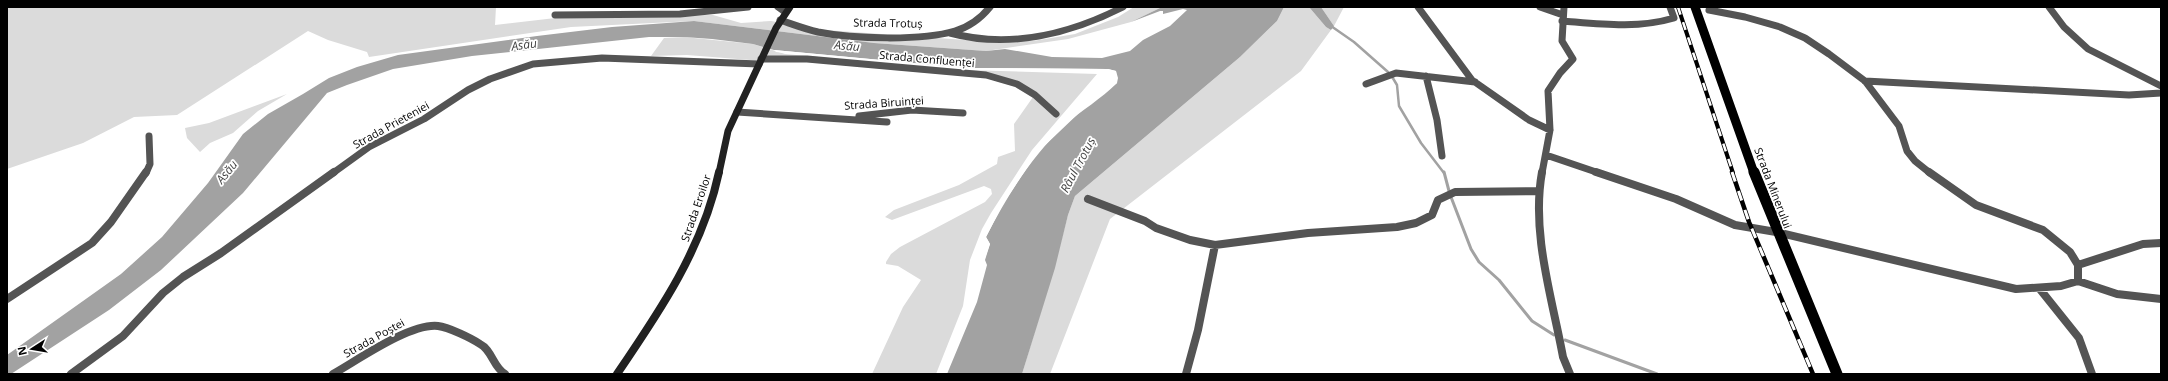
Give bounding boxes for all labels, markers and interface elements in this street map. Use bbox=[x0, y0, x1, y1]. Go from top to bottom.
street label: Strada Trotuș bbox=[853, 14, 923, 31]
water label: Asău bbox=[509, 34, 538, 55]
water label: Asău bbox=[833, 36, 861, 55]
street label: Strada Confluenței bbox=[879, 47, 975, 70]
street label: Strada Biruinței bbox=[844, 92, 924, 113]
street label: Strada Prieteniei bbox=[350, 97, 432, 152]
water label: Râul Trotuș bbox=[1056, 134, 1099, 195]
street label: Strada Minerului bbox=[1751, 145, 1796, 230]
water label: Asău bbox=[211, 156, 241, 188]
street label: Strada Eroilor bbox=[677, 172, 714, 243]
street label: Strada Poștei bbox=[341, 315, 407, 361]
north arrow bbox=[12, 329, 52, 369]
text: N bbox=[13, 345, 30, 357]

